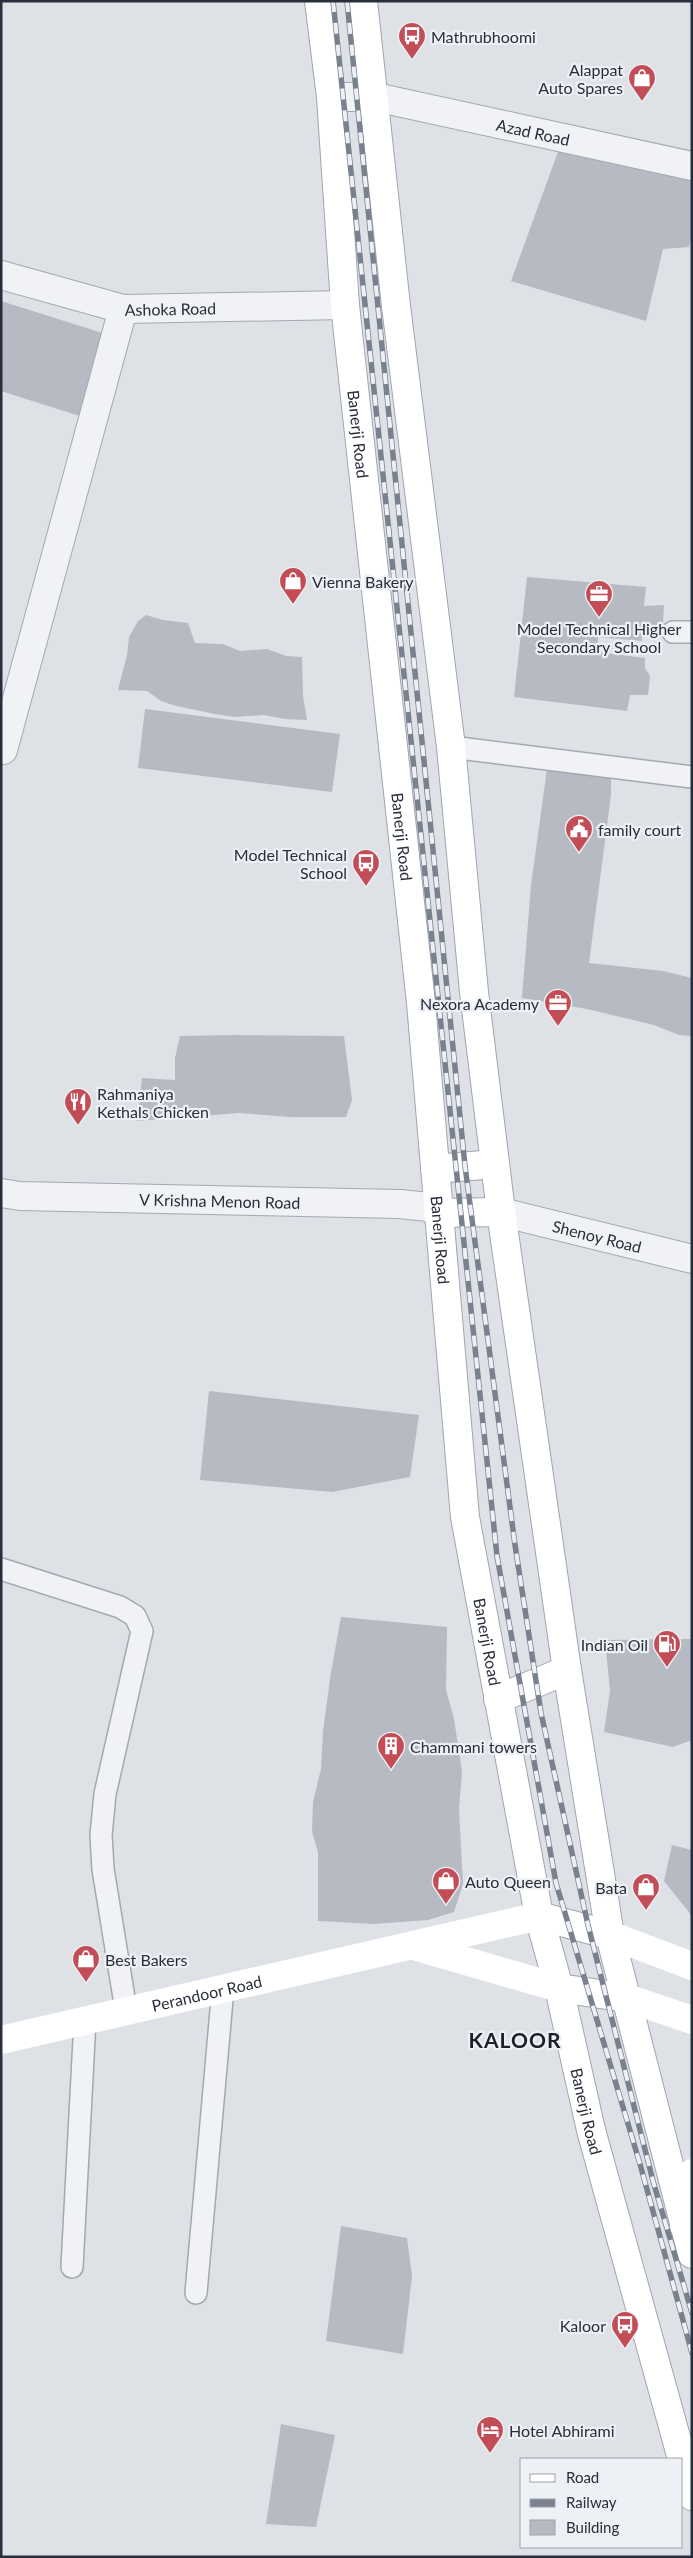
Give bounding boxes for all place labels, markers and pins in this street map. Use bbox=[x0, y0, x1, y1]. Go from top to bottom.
bus stop icon: Mathrubhoomi bbox=[397, 21, 427, 60]
place label: Mathrubhoomi bbox=[431, 27, 536, 46]
place label: Alappat Auto Spares bbox=[538, 60, 623, 97]
shop icon: Alappat Auto Spares bbox=[627, 63, 657, 102]
shop icon: Vienna Bakery bbox=[278, 566, 308, 605]
place label: Vienna Bakery bbox=[312, 572, 414, 591]
office icon: Model Technical Higher Secondary School bbox=[584, 579, 614, 618]
place label: Model Technical Higher Secondary School bbox=[517, 619, 682, 656]
public building icon: family court bbox=[564, 814, 594, 853]
place label: family court bbox=[598, 820, 682, 839]
place label: Model Technical School bbox=[234, 845, 347, 882]
bus stop icon: Model Technical School bbox=[351, 848, 381, 887]
office icon: Nexora Academy bbox=[543, 988, 573, 1027]
place label: Nexora Academy bbox=[420, 994, 540, 1013]
place label: Rahmaniya Kethals Chicken bbox=[97, 1084, 209, 1121]
restaurant icon: Rahmaniya Kethals Chicken bbox=[63, 1087, 93, 1126]
fuel station icon: Indian Oil bbox=[652, 1629, 682, 1668]
place label: Indian Oil bbox=[581, 1635, 648, 1654]
building icon: Chammani towers bbox=[376, 1731, 406, 1770]
place label: Chammani towers bbox=[410, 1737, 537, 1756]
shop icon: Auto Queen bbox=[431, 1866, 461, 1905]
place label: Auto Queen bbox=[465, 1872, 551, 1891]
shop icon: Bata bbox=[631, 1872, 661, 1911]
place label: Bata bbox=[595, 1878, 627, 1897]
shop icon: Best Bakers bbox=[71, 1944, 101, 1983]
place label: Best Bakers bbox=[105, 1950, 187, 1969]
bus stop icon: Kaloor bbox=[610, 2310, 640, 2349]
place label: Kaloor bbox=[560, 2316, 606, 2335]
hotel icon: Hotel Abhirami bbox=[475, 2415, 505, 2454]
place label: Hotel Abhirami bbox=[509, 2421, 615, 2440]

